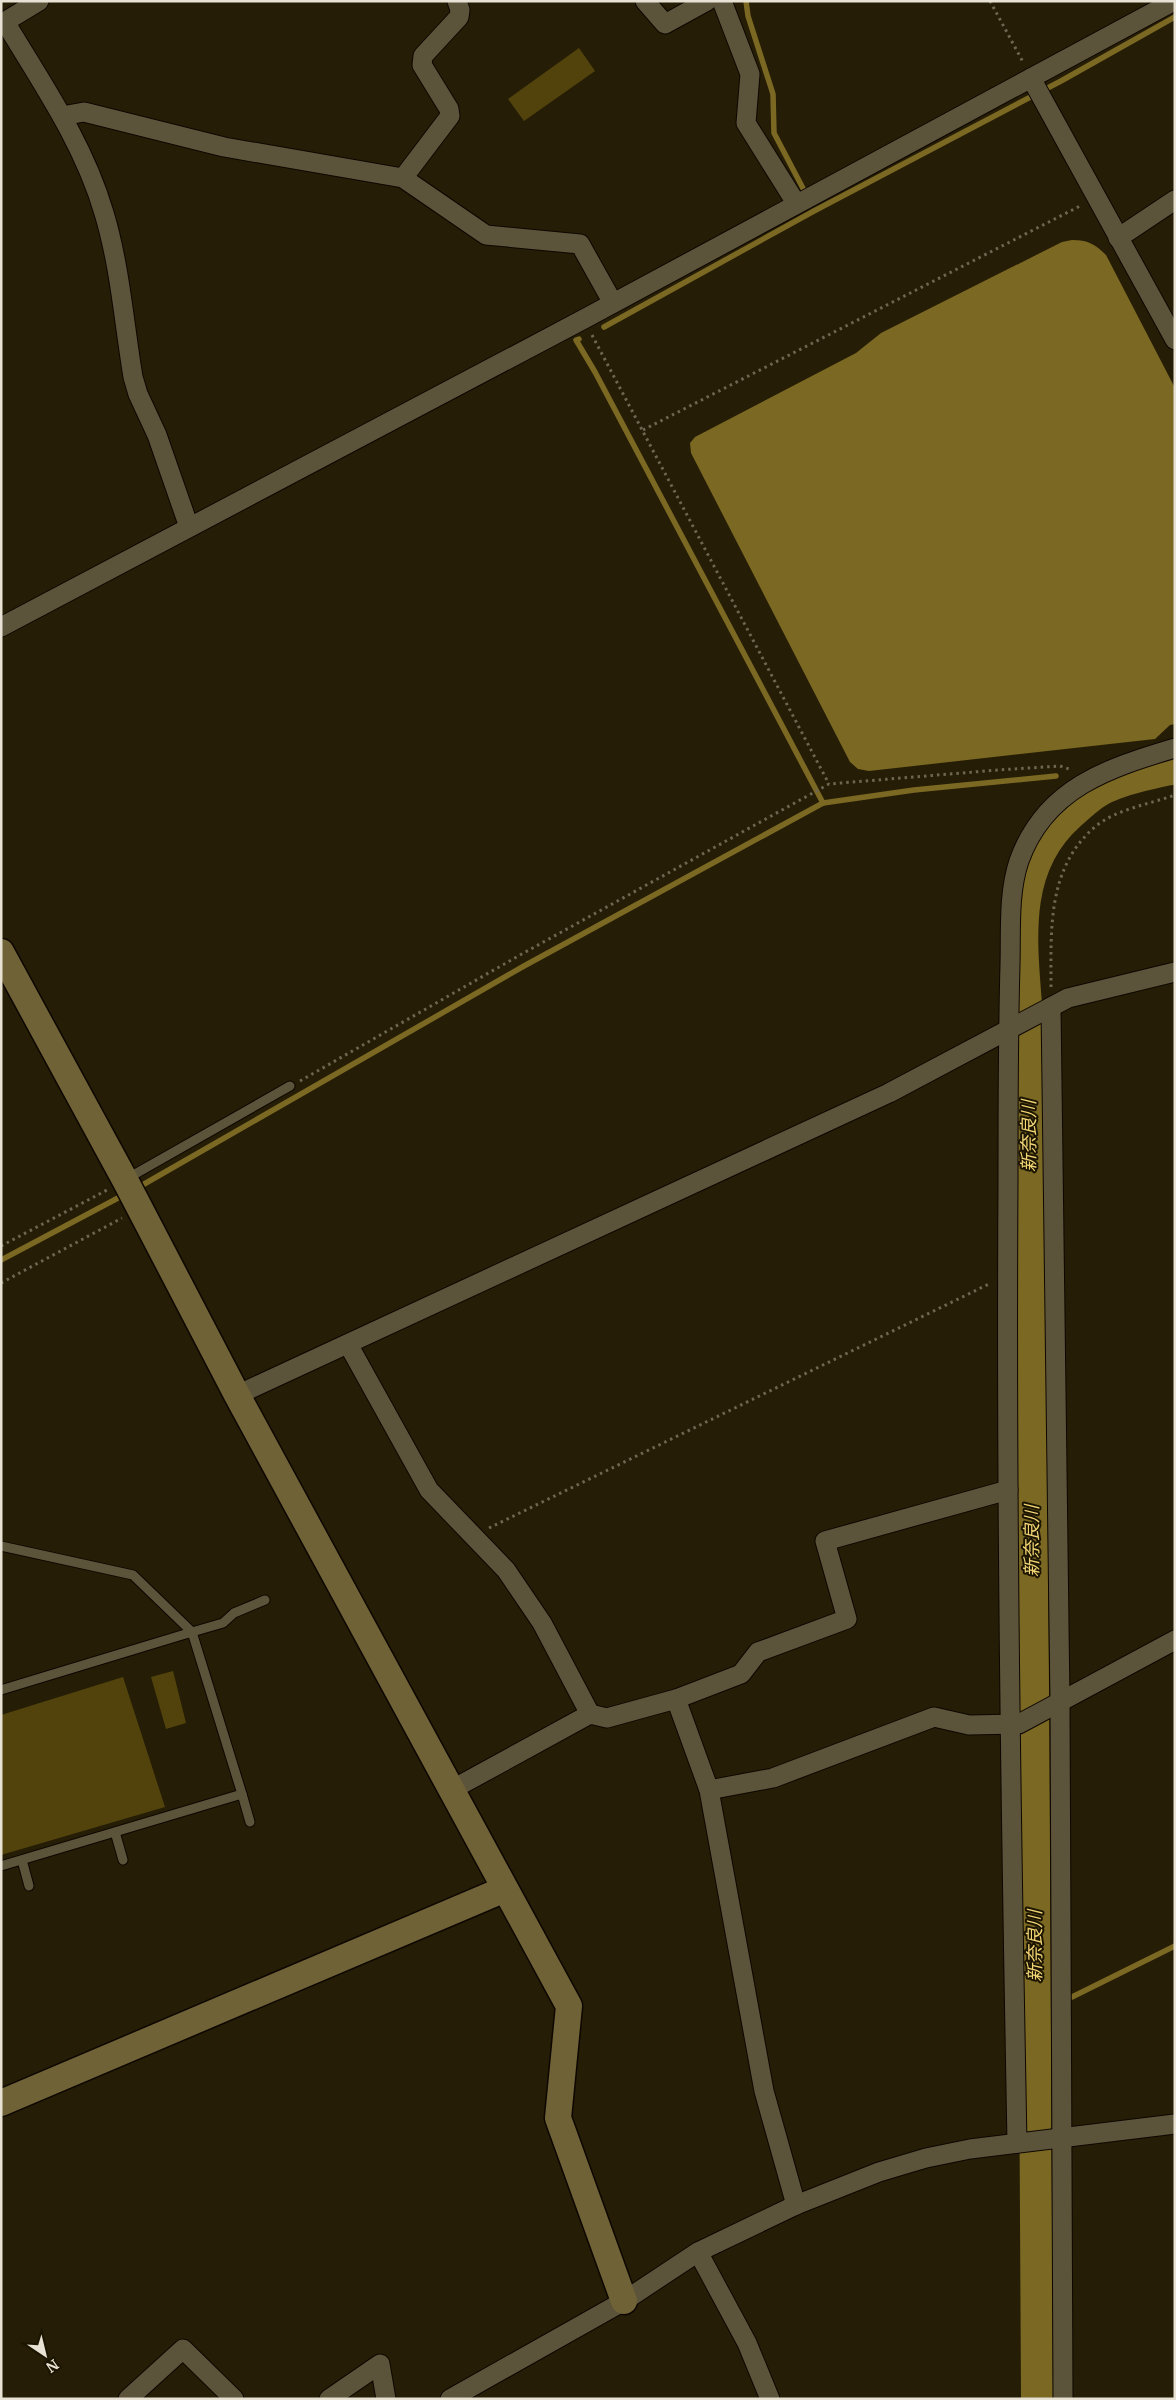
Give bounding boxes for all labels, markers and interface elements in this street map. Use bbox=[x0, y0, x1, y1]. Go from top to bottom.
water label: 新奈良川 bbox=[1017, 1098, 1040, 1172]
water label: 新奈良川 bbox=[1020, 1503, 1043, 1577]
water label: 新奈良川 bbox=[1023, 1908, 1046, 1982]
north arrow bbox=[20, 2330, 70, 2380]
text: N bbox=[43, 2355, 62, 2376]

